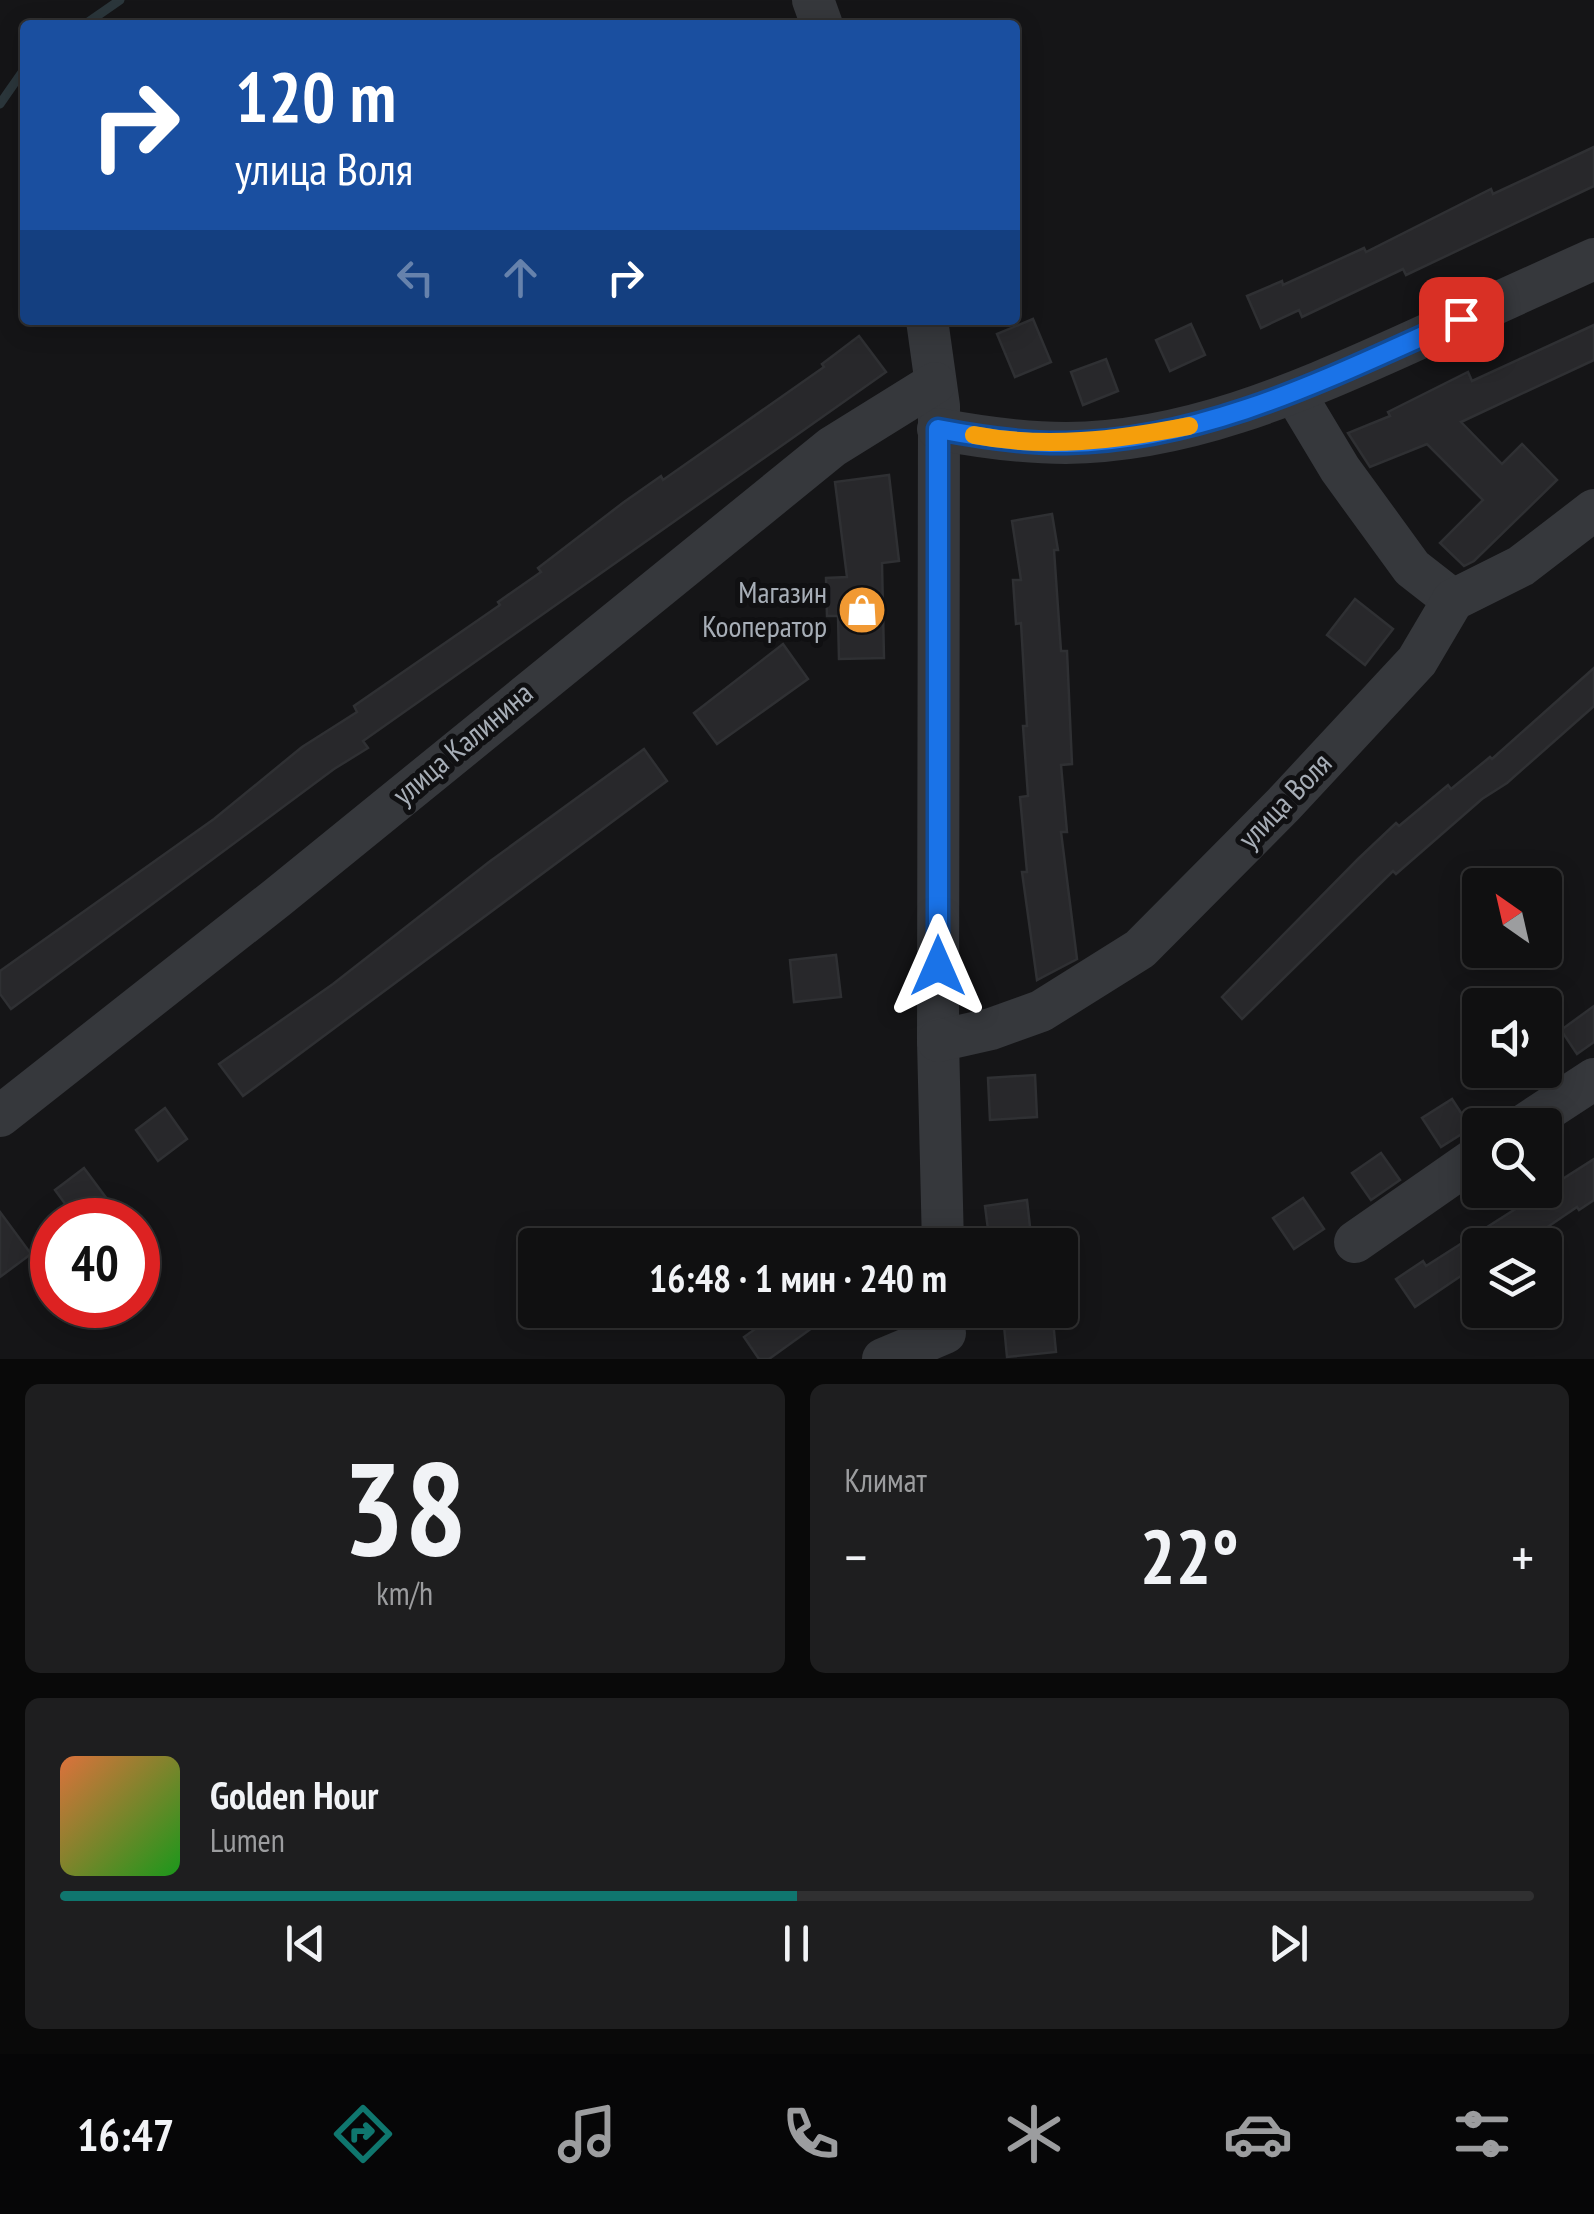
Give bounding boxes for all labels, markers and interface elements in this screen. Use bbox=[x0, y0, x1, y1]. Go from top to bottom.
text: 120 m bbox=[235, 51, 396, 141]
icon: right bbox=[70, 60, 200, 190]
text: улица Воля bbox=[235, 139, 413, 197]
icon: left bbox=[388, 250, 443, 305]
icon: ahead bbox=[493, 250, 548, 305]
icon: right bbox=[598, 250, 653, 305]
pin bbox=[1419, 277, 1504, 362]
icon: arrive bbox=[1434, 292, 1489, 347]
place label: Магазин Кооператор bbox=[702, 572, 827, 645]
shop icon: Магазин Кооператор bbox=[836, 584, 888, 636]
street label: улица Калинина bbox=[384, 673, 540, 813]
street label: улица Воля bbox=[1229, 744, 1339, 856]
north arrow bbox=[1462, 868, 1562, 968]
map controls bbox=[1462, 868, 1562, 1328]
position arrow bbox=[886, 914, 990, 1018]
button: sound bbox=[1462, 988, 1562, 1088]
button: search bbox=[1462, 1108, 1562, 1208]
speed limit sign: 40 bbox=[30, 1198, 160, 1328]
button: layers bbox=[1462, 1228, 1562, 1328]
text: 16:48 · 1 мин · 240 m bbox=[649, 1253, 947, 1302]
text: 38 bbox=[343, 1423, 467, 1591]
text: Климат bbox=[845, 1459, 927, 1501]
text: 22° bbox=[1140, 1508, 1239, 1605]
text: − bbox=[845, 1521, 867, 1592]
text: + bbox=[1511, 1521, 1534, 1592]
text: km/h bbox=[376, 1572, 433, 1614]
text: Golden Hour bbox=[210, 1770, 379, 1819]
text: Lumen bbox=[210, 1819, 285, 1861]
icon: previous bbox=[278, 1916, 333, 1971]
icon: pause bbox=[769, 1916, 824, 1971]
icon: next bbox=[1261, 1916, 1316, 1971]
icon: directions bbox=[328, 2099, 398, 2169]
icon: music bbox=[552, 2099, 622, 2169]
icon: phone bbox=[776, 2099, 846, 2169]
icon: climate bbox=[999, 2099, 1069, 2169]
icon: car bbox=[1223, 2099, 1293, 2169]
icon: filters bbox=[1447, 2099, 1517, 2169]
text: 16:47 bbox=[77, 2105, 174, 2163]

